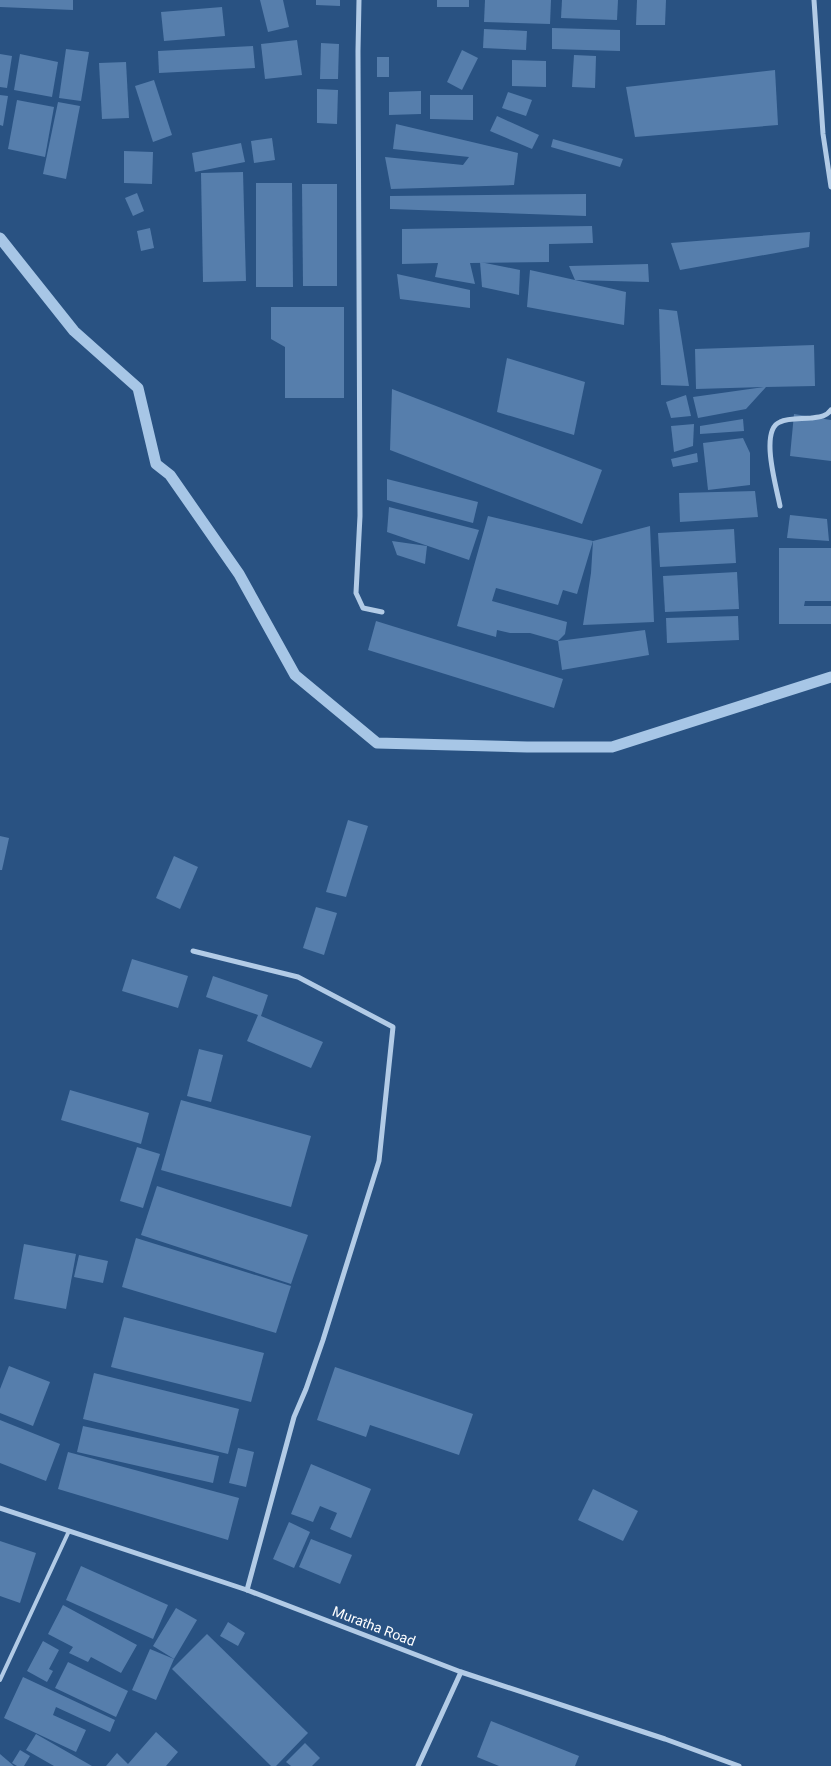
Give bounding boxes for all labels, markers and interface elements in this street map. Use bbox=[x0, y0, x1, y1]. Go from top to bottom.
street label: Muratha Road bbox=[330, 1603, 418, 1649]

